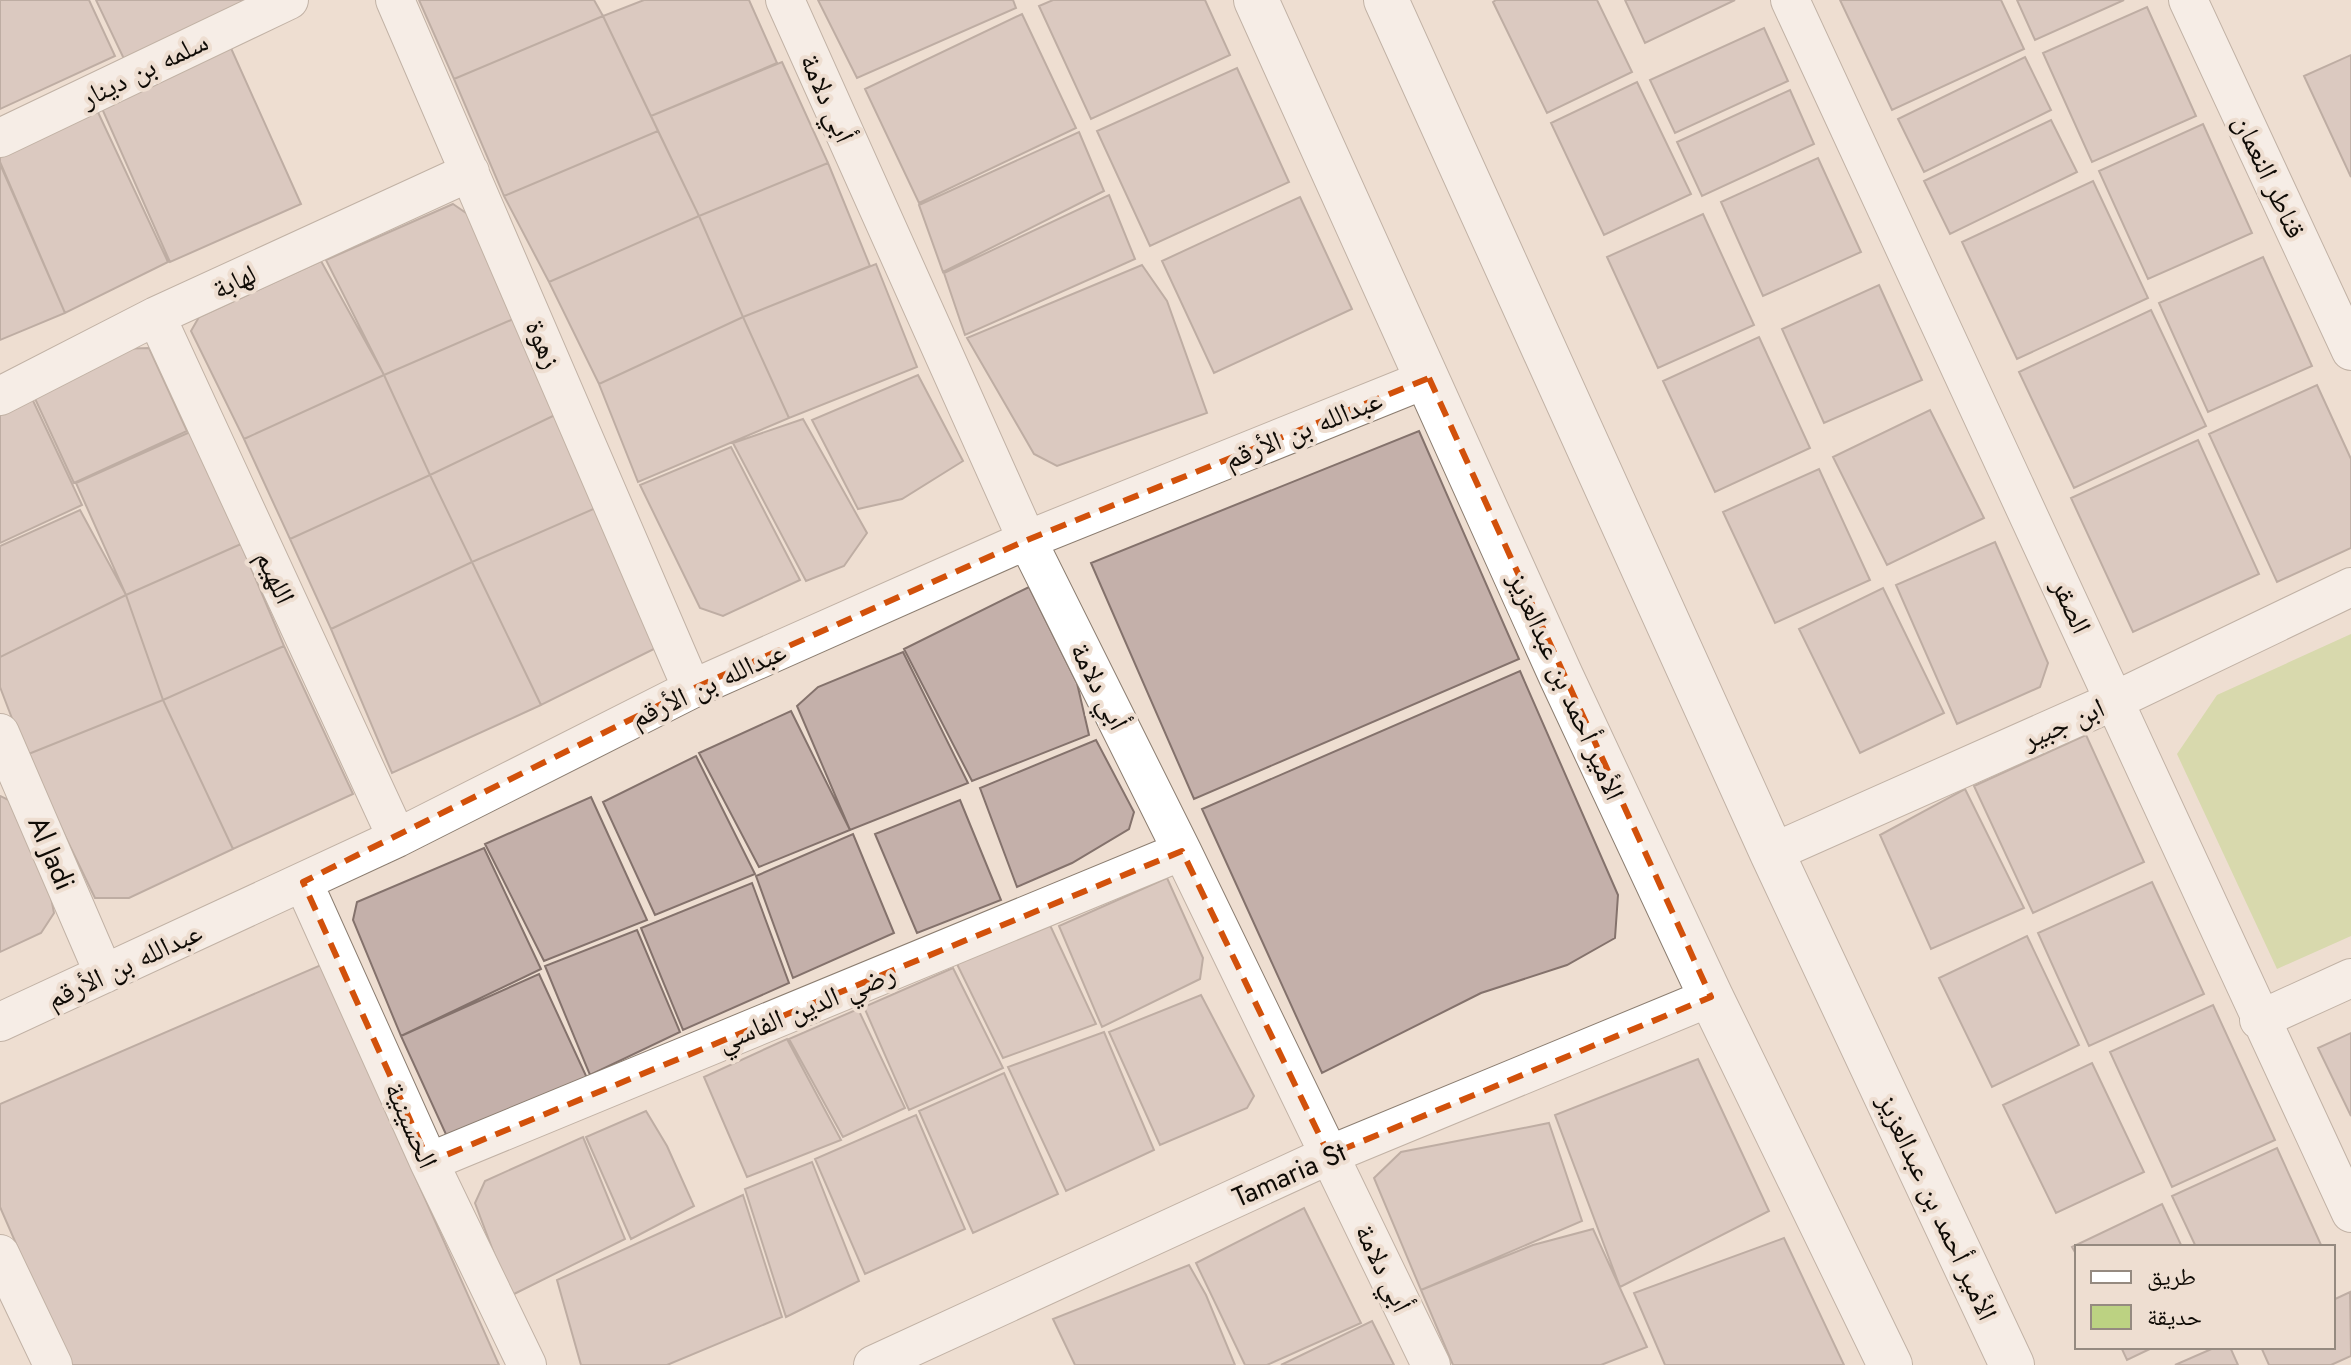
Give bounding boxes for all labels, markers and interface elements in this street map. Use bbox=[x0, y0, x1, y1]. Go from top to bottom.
street label: سلمه بن دينار bbox=[72, 21, 215, 118]
street label: أبي دلامة bbox=[788, 47, 865, 150]
street label: قناطر النعمان bbox=[2223, 107, 2316, 245]
street label: لهابة bbox=[206, 254, 263, 309]
street label: زهوة bbox=[515, 313, 572, 375]
street label: عبدالله بن الأرقم bbox=[1218, 379, 1388, 480]
street label: اللهيم bbox=[245, 544, 306, 611]
street label: الأمير أحمد بن عبدالعزيز bbox=[1497, 565, 1635, 807]
street label: الصقر bbox=[2041, 571, 2102, 640]
street label: عبدالله بن الأرقم bbox=[624, 631, 793, 738]
street label: أبي دلامة bbox=[1058, 635, 1139, 738]
street label: ابن جبير bbox=[2014, 687, 2111, 760]
street label: Al Jadi bbox=[18, 810, 85, 897]
street label: عبدالله بن الأرقم bbox=[40, 912, 209, 1019]
street label: رضي الدين الفاسي bbox=[711, 953, 902, 1064]
street label: الحسينية bbox=[374, 1075, 449, 1175]
street label: الأمير أحمد بن عبدالعزيز bbox=[1867, 1086, 2008, 1327]
street label: Tamaria St bbox=[1226, 1131, 1353, 1218]
street label: أبي دلامة bbox=[1343, 1217, 1422, 1320]
legend bbox=[2075, 1245, 2335, 1349]
text: طريق bbox=[2147, 1259, 2196, 1294]
text: حديقة bbox=[2147, 1299, 2202, 1334]

